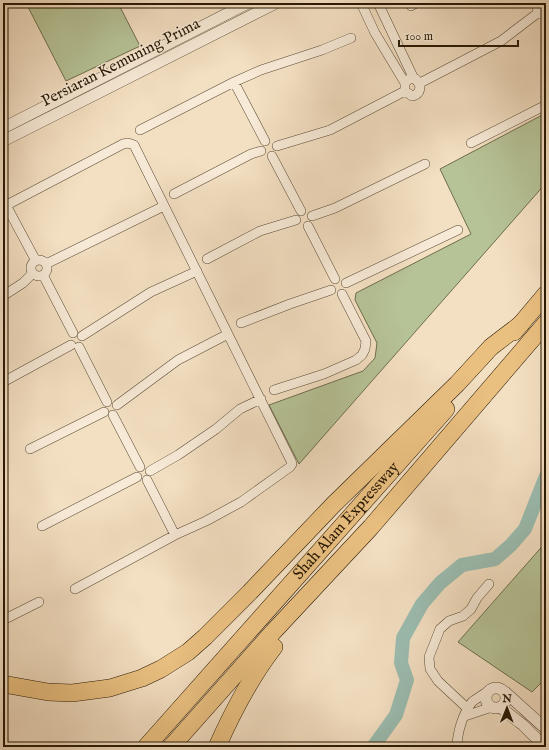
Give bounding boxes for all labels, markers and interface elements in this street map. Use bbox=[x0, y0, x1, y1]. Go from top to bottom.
street label: Persiaran Kemuning Prima bbox=[38, 14, 204, 112]
scale bar bbox=[399, 22, 518, 48]
text: 100 m bbox=[405, 29, 433, 44]
street label: Shah Alam Expressway bbox=[289, 458, 404, 584]
north arrow bbox=[487, 688, 527, 728]
text: N bbox=[501, 692, 513, 706]

